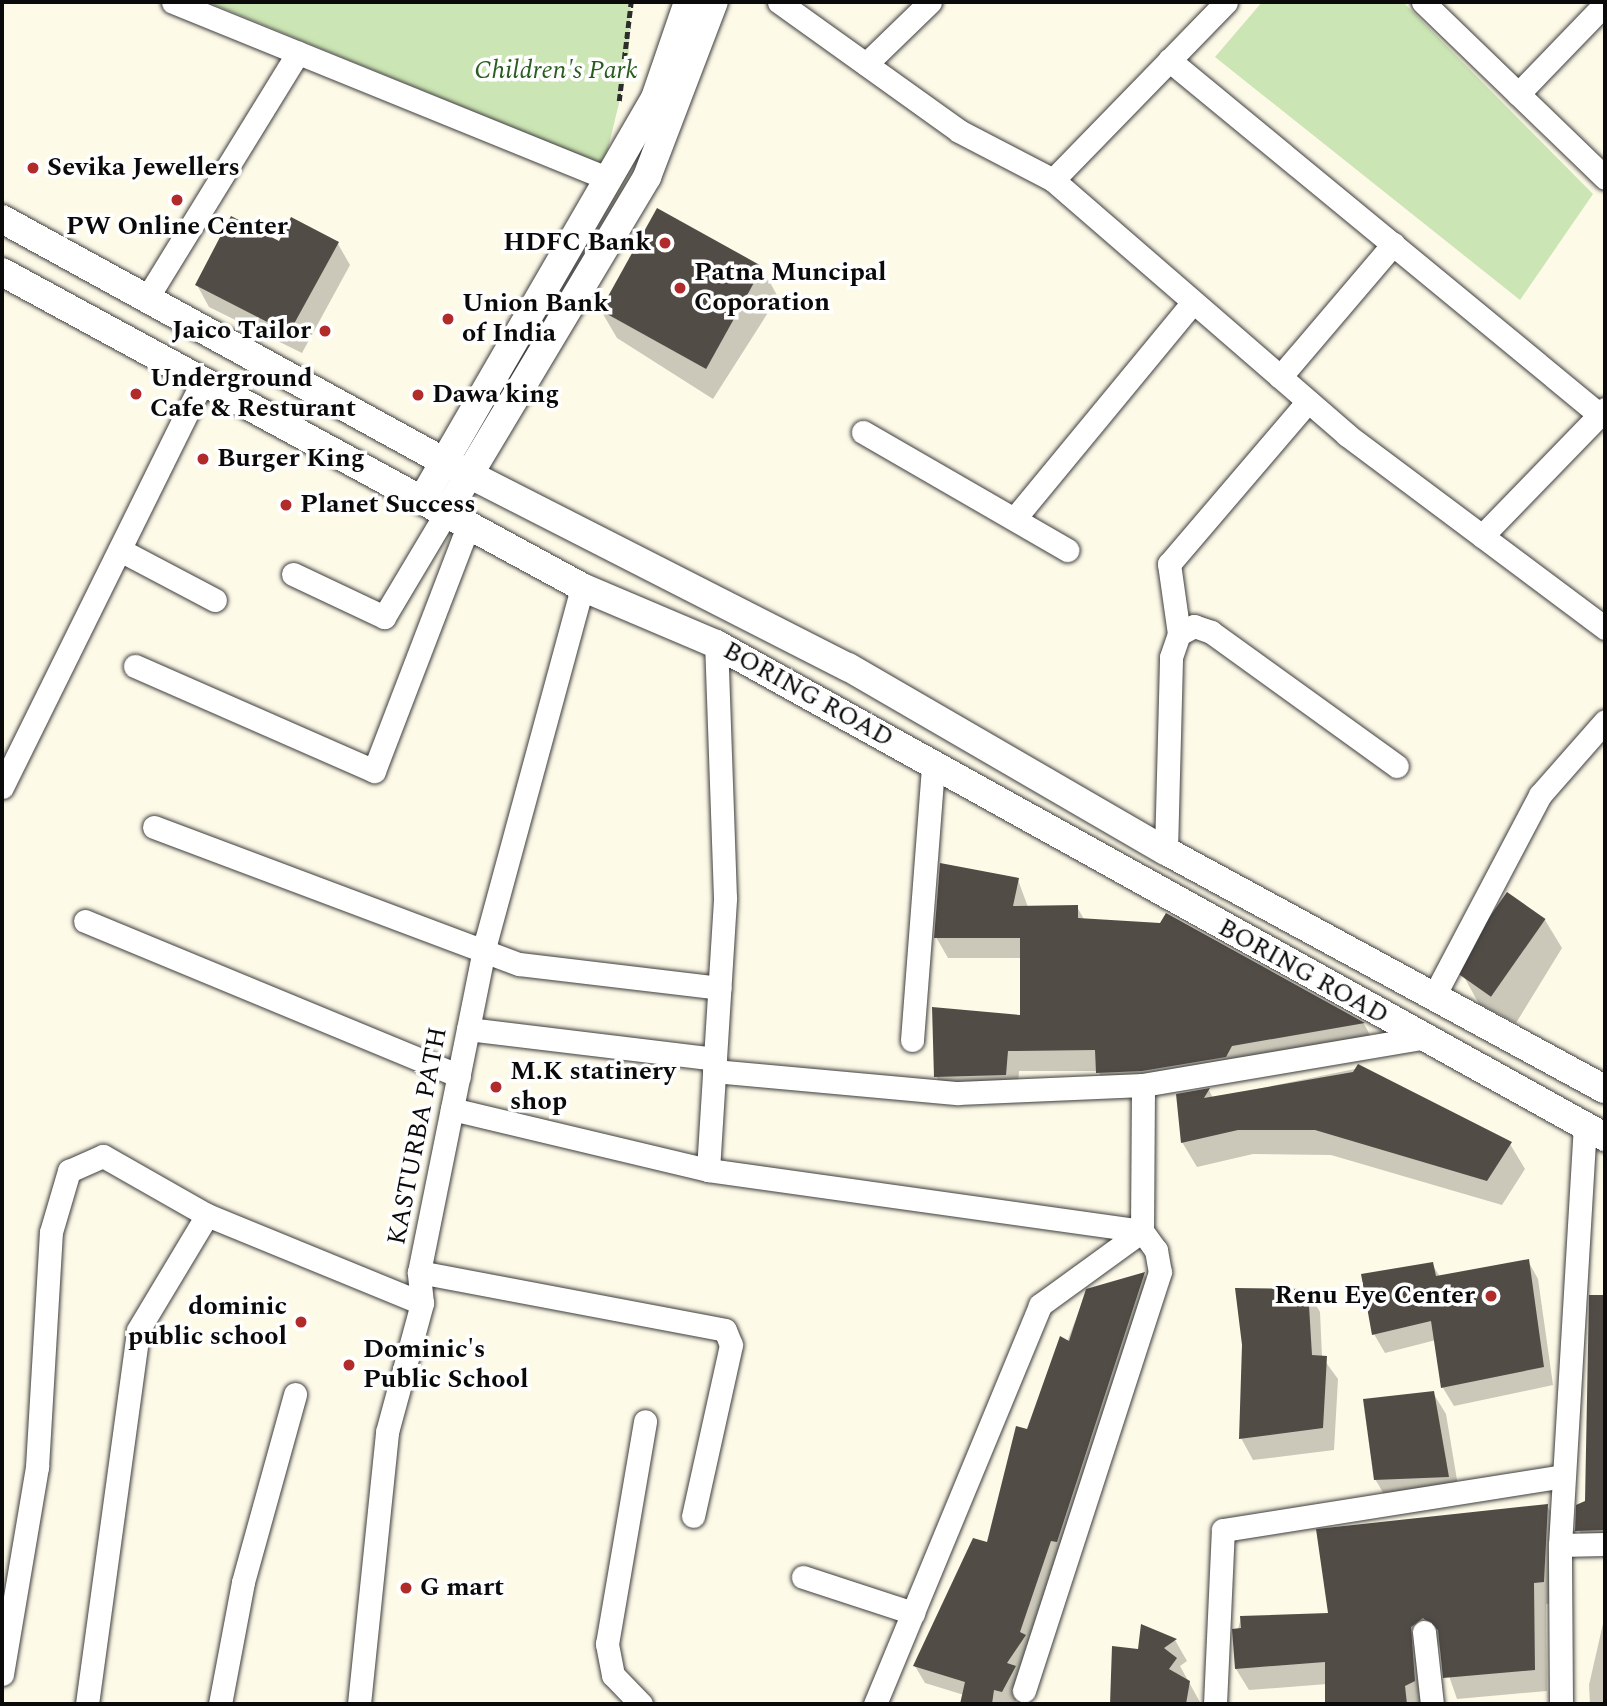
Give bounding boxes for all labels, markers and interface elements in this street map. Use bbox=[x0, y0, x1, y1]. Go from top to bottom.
park label: Children's Park bbox=[474, 55, 638, 87]
place label: Sevika Jewellers bbox=[47, 152, 240, 184]
marker: Sevika Jewellers bbox=[25, 160, 41, 176]
marker: PW Online Center bbox=[169, 192, 185, 208]
place label: PW Online Center bbox=[66, 211, 288, 243]
place label: HDFC Bank bbox=[503, 227, 651, 259]
marker: HDFC Bank bbox=[657, 235, 673, 251]
place label: Patna Muncipal Coporation bbox=[694, 257, 887, 318]
marker: Patna Muncipal Coporation bbox=[672, 280, 688, 296]
place label: Union Bank of India bbox=[462, 288, 609, 350]
marker: Union Bank of India bbox=[440, 311, 456, 327]
place label: Jaico Tailor bbox=[172, 315, 311, 347]
marker: Jaico Tailor bbox=[317, 323, 333, 339]
place label: Underground Cafe & Resturant bbox=[150, 363, 356, 424]
place label: Dawa king bbox=[432, 379, 559, 411]
marker: Underground Cafe & Resturant bbox=[128, 386, 144, 402]
marker: Dawa king bbox=[410, 387, 426, 403]
place label: Burger King bbox=[217, 443, 365, 475]
marker: Burger King bbox=[195, 451, 211, 467]
place label: Planet Success bbox=[300, 489, 476, 521]
marker: Planet Success bbox=[278, 497, 294, 513]
street label: BORING ROAD bbox=[717, 635, 899, 755]
street label: BORING ROAD bbox=[1212, 912, 1394, 1032]
street label: KASTURBA PATH bbox=[382, 1024, 454, 1248]
place label: M.K statinery shop bbox=[510, 1056, 676, 1118]
marker: M.K statinery shop bbox=[488, 1079, 504, 1095]
place label: Renu Eye Center bbox=[1275, 1280, 1475, 1312]
marker: Renu Eye Center bbox=[1481, 1286, 1501, 1306]
place label: dominic public school bbox=[128, 1291, 287, 1352]
marker: dominic public school bbox=[293, 1314, 309, 1330]
place label: Dominic's Public School bbox=[363, 1334, 528, 1396]
marker: Dominic's Public School bbox=[341, 1357, 357, 1373]
place label: G mart bbox=[420, 1572, 504, 1604]
marker: G mart bbox=[398, 1580, 414, 1596]

